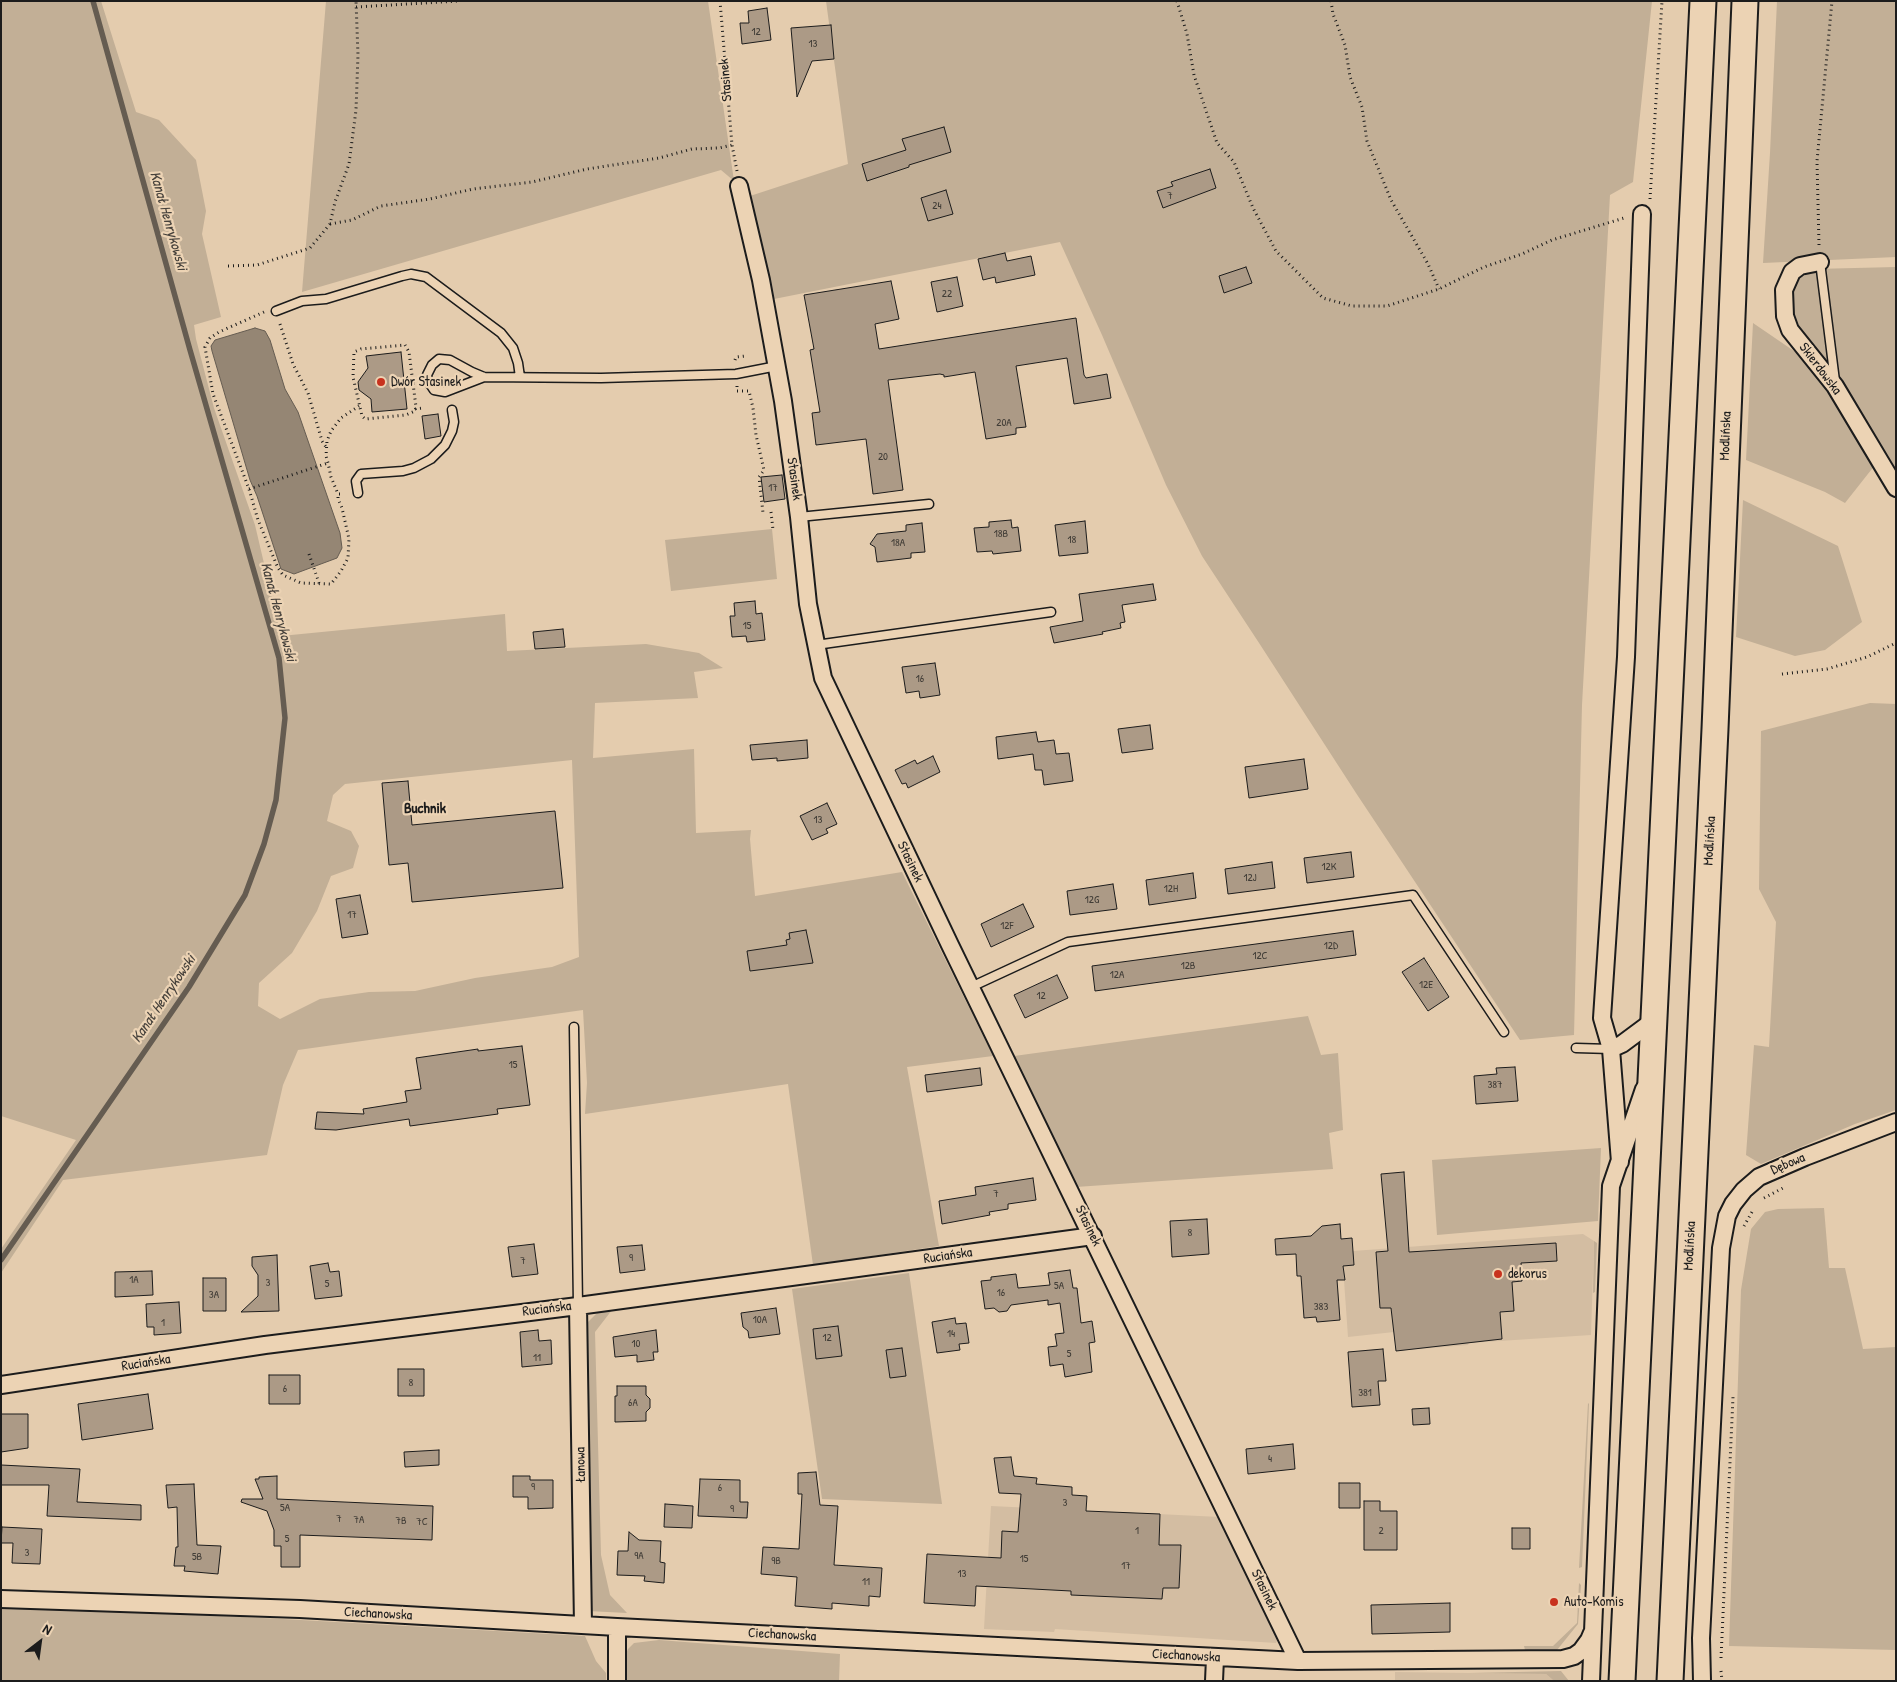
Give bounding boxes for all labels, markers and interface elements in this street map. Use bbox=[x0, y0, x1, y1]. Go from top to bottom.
house number: 12 bbox=[751, 25, 761, 39]
house number: 13 bbox=[809, 37, 817, 51]
street label: Stasinek bbox=[716, 58, 736, 102]
water label: Kanał Henrykowski bbox=[145, 169, 191, 273]
house number: 7 bbox=[1167, 189, 1173, 203]
house number: 24 bbox=[932, 199, 942, 213]
house number: 22 bbox=[942, 287, 952, 301]
street label: Skierdowska bbox=[1795, 340, 1845, 398]
place label: Dwór Stasinek bbox=[391, 374, 461, 390]
marker: Dwór Stasinek bbox=[375, 376, 387, 388]
street label: Modlińska bbox=[1717, 411, 1735, 461]
house number: 20A bbox=[996, 416, 1012, 430]
house number: 20 bbox=[878, 450, 888, 464]
street label: Stasinek bbox=[783, 457, 805, 501]
house number: 17 bbox=[768, 481, 778, 495]
house number: 18B bbox=[994, 527, 1008, 541]
house number: 18 bbox=[1068, 533, 1076, 547]
house number: 18A bbox=[891, 536, 905, 550]
water label: Kanał Henrykowski bbox=[256, 560, 300, 664]
house number: 15 bbox=[743, 619, 751, 633]
house number: 16 bbox=[916, 672, 924, 686]
district label: Buchnik bbox=[404, 800, 446, 818]
house number: 13 bbox=[814, 813, 822, 827]
street label: Modlińska bbox=[1700, 816, 1720, 866]
street label: Stasinek bbox=[893, 839, 927, 885]
house number: 12K bbox=[1322, 860, 1336, 874]
house number: 12J bbox=[1243, 871, 1257, 885]
house number: 12H bbox=[1164, 882, 1178, 896]
house number: 12G bbox=[1085, 893, 1099, 907]
house number: 17 bbox=[347, 908, 357, 922]
house number: 12F bbox=[1000, 919, 1014, 933]
house number: 12D bbox=[1324, 939, 1338, 953]
house number: 12C bbox=[1252, 949, 1268, 963]
water label: Kanał Henrykowski bbox=[128, 952, 200, 1046]
house number: 12B bbox=[1181, 959, 1195, 973]
house number: 12A bbox=[1110, 968, 1124, 982]
house number: 12E bbox=[1419, 978, 1433, 992]
house number: 12 bbox=[1036, 989, 1046, 1003]
house number: 15 bbox=[509, 1058, 517, 1072]
house number: 387 bbox=[1487, 1078, 1503, 1092]
street label: Dębowa bbox=[1768, 1149, 1808, 1179]
house number: 7 bbox=[993, 1187, 999, 1201]
street label: Stasinek bbox=[1071, 1203, 1105, 1249]
street label: Modlińska bbox=[1680, 1221, 1700, 1271]
house number: 8 bbox=[1188, 1226, 1192, 1240]
street label: Ruciańska bbox=[923, 1244, 973, 1268]
house number: 9 bbox=[629, 1251, 633, 1265]
house number: 7 bbox=[520, 1254, 526, 1268]
place label: dekorus bbox=[1508, 1266, 1547, 1282]
marker: dekorus bbox=[1492, 1268, 1504, 1280]
house number: 1A bbox=[129, 1273, 139, 1287]
house number: 3 bbox=[266, 1276, 270, 1290]
house number: 5 bbox=[325, 1277, 329, 1291]
house number: 5A bbox=[1054, 1279, 1064, 1293]
house number: 16 bbox=[997, 1286, 1005, 1300]
house number: 3A bbox=[209, 1288, 219, 1302]
street label: Ruciańska bbox=[522, 1298, 572, 1320]
house number: 383 bbox=[1314, 1300, 1328, 1314]
house number: 10A bbox=[753, 1313, 767, 1327]
house number: 1 bbox=[161, 1316, 165, 1330]
house number: 14 bbox=[947, 1327, 955, 1341]
house number: 12 bbox=[822, 1331, 832, 1345]
house number: 10 bbox=[632, 1337, 640, 1351]
house number: 5 bbox=[1067, 1347, 1071, 1361]
street label: Ruciańska bbox=[120, 1351, 172, 1375]
house number: 11 bbox=[533, 1351, 541, 1365]
house number: 8 bbox=[409, 1376, 413, 1390]
house number: 6 bbox=[283, 1382, 287, 1396]
house number: 381 bbox=[1358, 1386, 1372, 1400]
house number: 6A bbox=[628, 1396, 638, 1410]
street label: Łanowa bbox=[572, 1447, 590, 1483]
house number: 4 bbox=[1268, 1452, 1272, 1466]
house number: 9 bbox=[531, 1480, 535, 1494]
house number: 6 bbox=[718, 1481, 722, 1495]
house number: 3 bbox=[1063, 1496, 1067, 1510]
house number: 5A bbox=[280, 1501, 290, 1515]
house number: 9 bbox=[730, 1502, 734, 1516]
house number: 7 bbox=[336, 1512, 342, 1526]
house number: 7A bbox=[354, 1513, 364, 1527]
house number: 7B bbox=[395, 1514, 407, 1528]
house number: 7C bbox=[416, 1515, 428, 1529]
house number: 1 bbox=[1135, 1524, 1139, 1538]
house number: 2 bbox=[1378, 1524, 1384, 1538]
house number: 5 bbox=[285, 1532, 289, 1546]
house number: 3 bbox=[25, 1546, 29, 1560]
house number: 9A bbox=[634, 1549, 644, 1563]
house number: 5B bbox=[192, 1550, 202, 1564]
house number: 15 bbox=[1020, 1552, 1028, 1566]
house number: 9B bbox=[771, 1554, 781, 1568]
house number: 17 bbox=[1121, 1559, 1131, 1573]
house number: 13 bbox=[958, 1567, 966, 1581]
street label: Stasinek bbox=[1247, 1567, 1281, 1613]
house number: 11 bbox=[862, 1575, 870, 1589]
place label: Auto-Komis bbox=[1564, 1594, 1624, 1610]
marker: Auto-Komis bbox=[1548, 1596, 1560, 1608]
street label: Ciechanowska bbox=[343, 1604, 413, 1624]
north arrow bbox=[15, 1617, 65, 1667]
text: N bbox=[40, 1618, 56, 1639]
street label: Ciechanowska bbox=[747, 1625, 817, 1645]
street label: Ciechanowska bbox=[1151, 1646, 1221, 1666]

